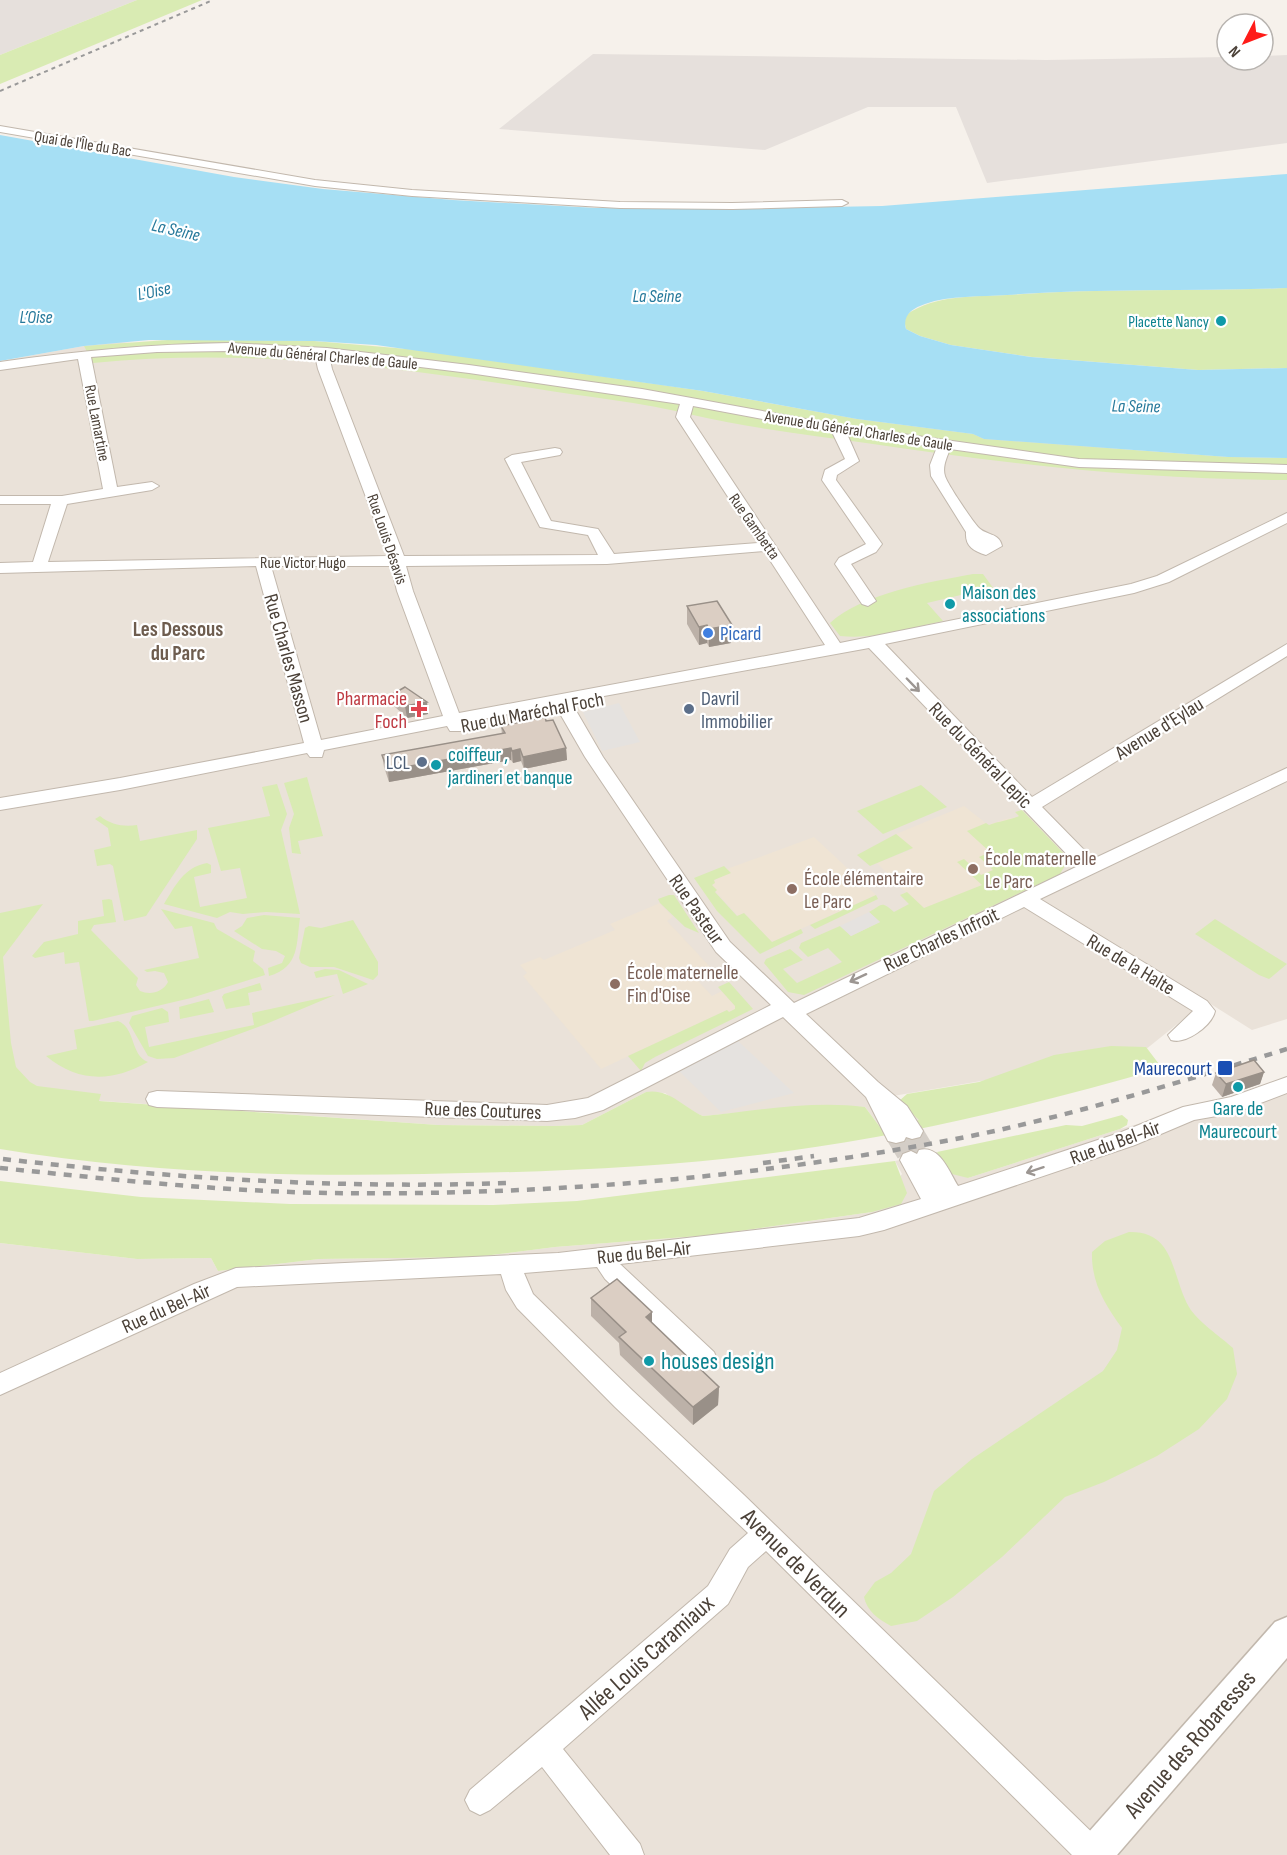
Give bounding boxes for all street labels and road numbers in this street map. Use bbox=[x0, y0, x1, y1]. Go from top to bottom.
street label: Quai de l'Île du Bac bbox=[33, 127, 133, 162]
street label: Avenue du Général Charles de Gaule bbox=[226, 339, 418, 374]
street label: Rue Lamartine bbox=[80, 383, 113, 463]
street label: Avenue du Général Charles de Gaule bbox=[762, 407, 954, 456]
street label: Rue Gambetta bbox=[724, 490, 783, 564]
street label: Rue Louis Désavis bbox=[362, 492, 411, 587]
street label: Rue Victor Hugo bbox=[260, 554, 346, 573]
street label: Rue Charles Masson bbox=[258, 591, 318, 726]
street label: Rue du Maréchal Foch bbox=[459, 687, 606, 739]
street label: Avenue d'Eylau bbox=[1110, 692, 1208, 766]
street label: Rue du Général Lepic bbox=[924, 698, 1037, 814]
street label: Rue Pasteur bbox=[663, 870, 729, 949]
street label: Rue Charles Infroit bbox=[880, 903, 1003, 977]
street label: Rue de la Halte bbox=[1082, 929, 1179, 1001]
street label: Rue des Coutures bbox=[424, 1097, 542, 1125]
street label: Rue du Bel-Air bbox=[1067, 1115, 1164, 1170]
street label: Rue du Bel-Air bbox=[596, 1236, 693, 1270]
street label: Rue du Bel-Air bbox=[118, 1279, 215, 1339]
street label: Avenue de Verdun bbox=[734, 1502, 856, 1624]
street label: Allée Louis Caramiaux bbox=[572, 1589, 720, 1727]
street label: Avenue des Robaresses bbox=[1118, 1665, 1262, 1825]

